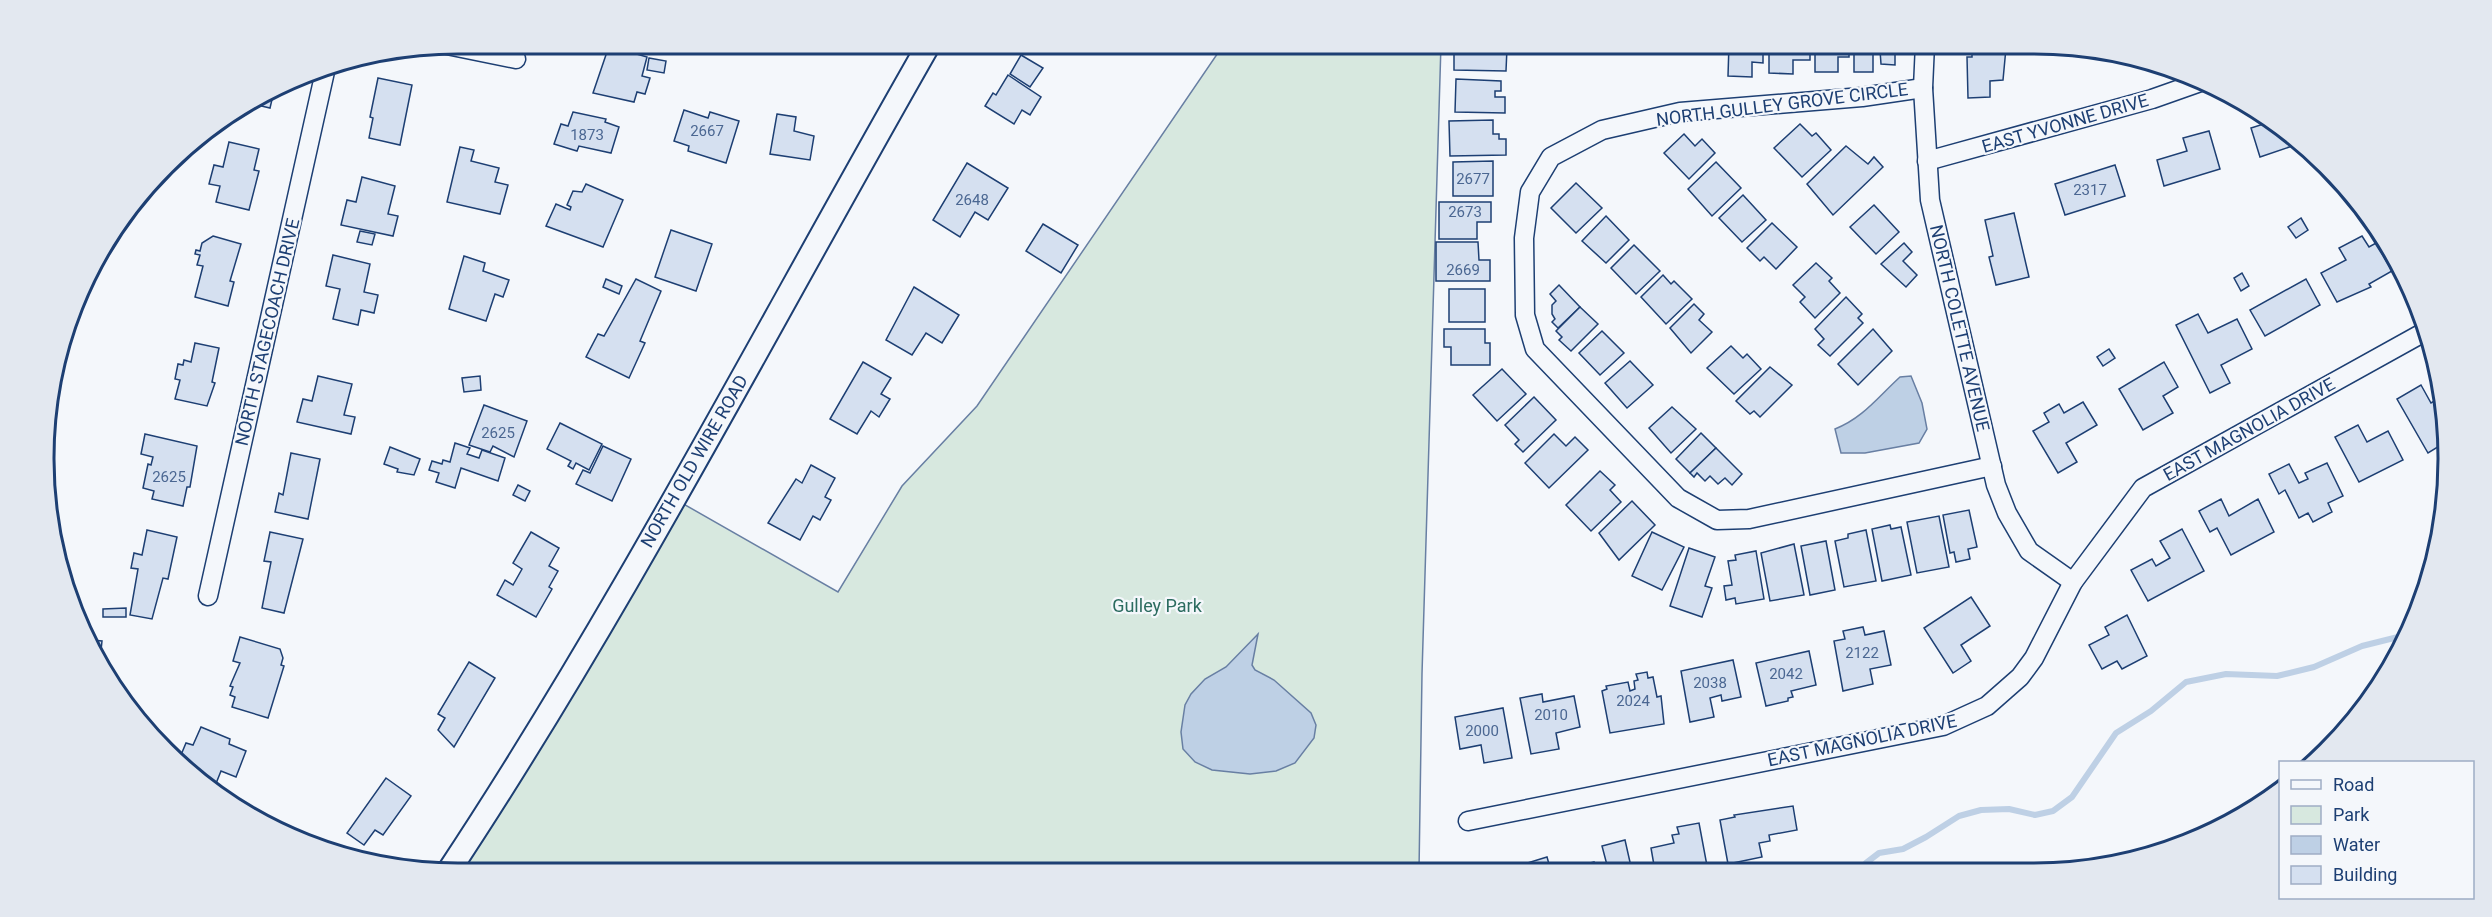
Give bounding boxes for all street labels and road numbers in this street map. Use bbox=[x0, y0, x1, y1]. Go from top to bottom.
street label: NORTH GULLEY GROVE CIRCLE bbox=[1655, 78, 1909, 130]
street label: EAST YVONNE DRIVE bbox=[1979, 89, 2151, 157]
street label: NORTH STAGECOACH DRIVE bbox=[231, 216, 303, 448]
street label: NORTH COLETTE AVENUE bbox=[1926, 223, 1994, 433]
street label: NORTH OLD WIRE ROAD bbox=[636, 371, 752, 551]
street label: EAST MAGNOLIA DRIVE bbox=[2160, 373, 2338, 485]
street label: EAST MAGNOLIA DRIVE bbox=[1765, 710, 1959, 770]

